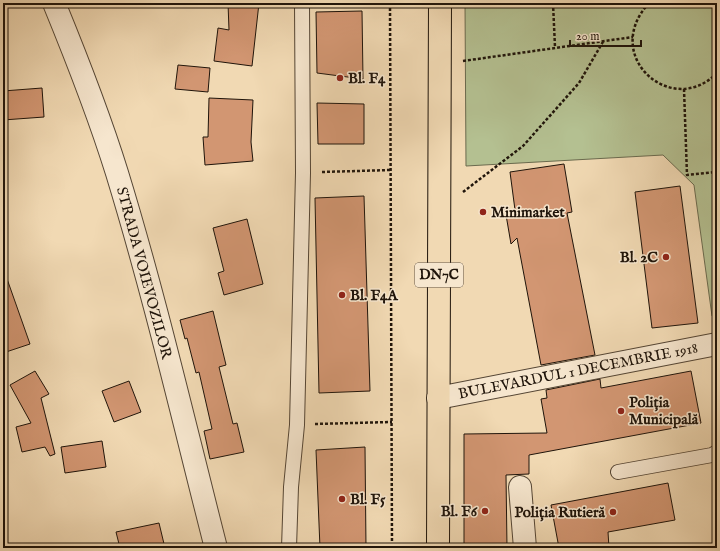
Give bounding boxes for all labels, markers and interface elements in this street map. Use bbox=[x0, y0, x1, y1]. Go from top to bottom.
scale bar bbox=[570, 22, 641, 48]
text: 20 m bbox=[576, 29, 599, 44]
place label: Bl. F4 bbox=[348, 69, 386, 88]
marker: Bl. F4 bbox=[335, 73, 345, 83]
street label: STRADA VOIEVOZILOR bbox=[112, 185, 176, 362]
place label: Minimarket bbox=[491, 203, 565, 222]
marker: Minimarket bbox=[478, 207, 488, 217]
place label: Bl. 2C bbox=[620, 248, 658, 267]
marker: Bl. 2C bbox=[661, 252, 671, 262]
road number: DN7C bbox=[415, 263, 463, 287]
place label: Bl. F4A bbox=[350, 286, 398, 305]
marker: Bl. F4A bbox=[337, 290, 347, 300]
street label: BULEVARDUL 1 DECEMBRIE 1918 bbox=[457, 338, 699, 404]
place label: Poliția Municipală bbox=[629, 393, 699, 429]
marker: Poliția Municipală bbox=[616, 406, 626, 416]
place label: Bl. F5 bbox=[350, 490, 386, 509]
marker: Bl. F5 bbox=[337, 494, 347, 504]
place label: Bl. F6 bbox=[441, 502, 478, 521]
place label: Poliția Rutieră bbox=[514, 503, 606, 522]
marker: Bl. F6 bbox=[480, 506, 490, 516]
marker: Poliția Rutieră bbox=[608, 507, 618, 517]

